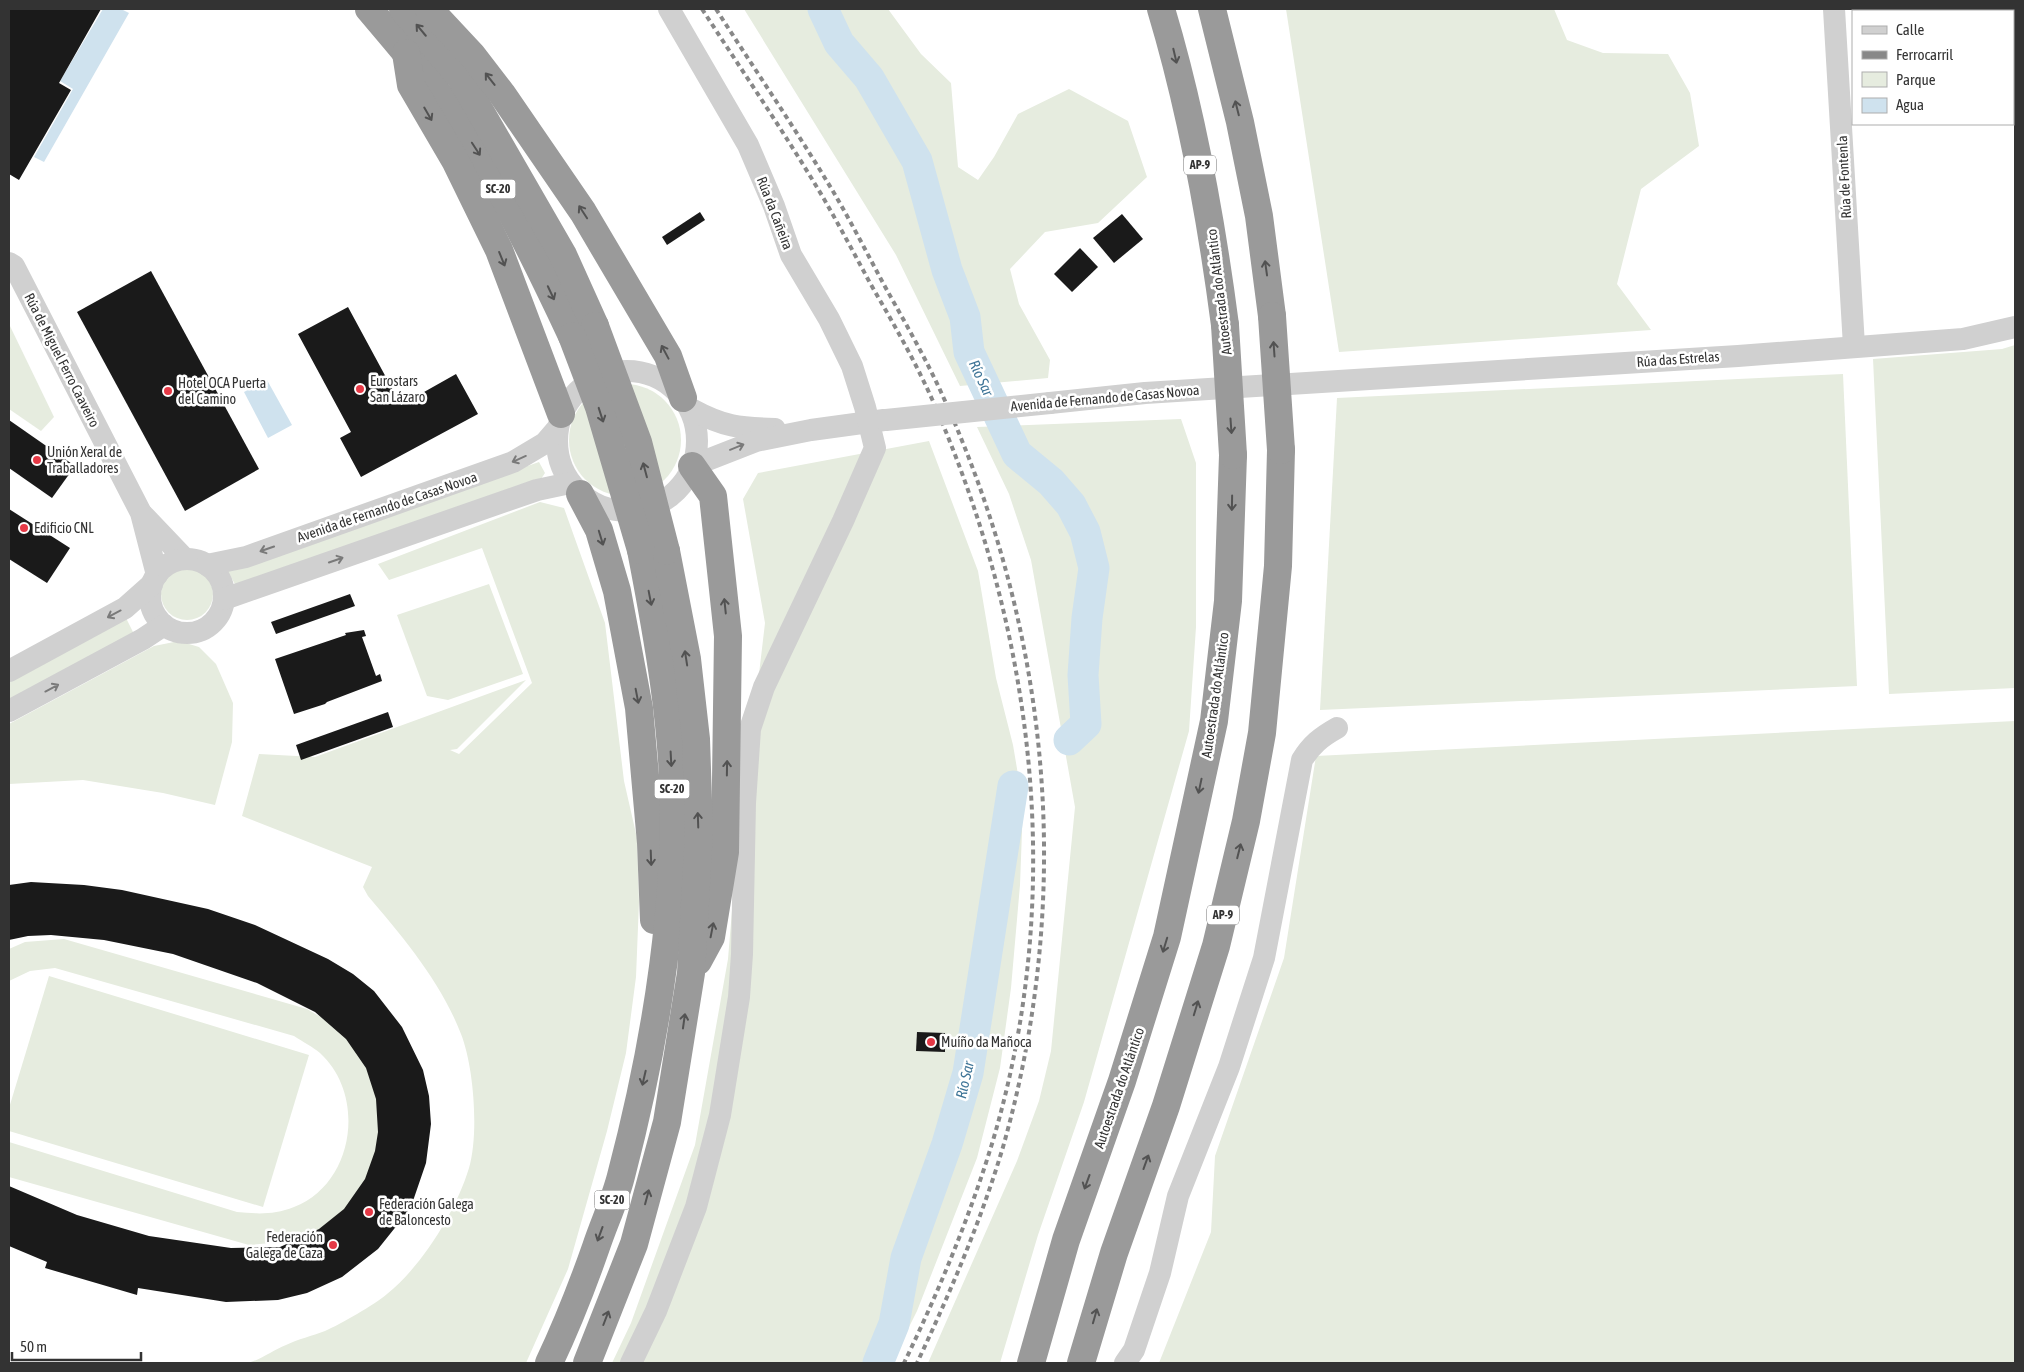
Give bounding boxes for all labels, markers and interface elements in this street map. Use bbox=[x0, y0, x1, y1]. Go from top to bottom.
legend bbox=[1852, 10, 2014, 125]
text: Calle bbox=[1896, 21, 1925, 38]
one-way arrow bbox=[415, 24, 426, 37]
text: Ferrocarril bbox=[1896, 46, 1953, 63]
one-way arrow bbox=[1171, 47, 1180, 63]
text: Parque bbox=[1896, 71, 1936, 88]
one-way arrow bbox=[485, 73, 496, 86]
text: Agua bbox=[1896, 96, 1924, 113]
one-way arrow bbox=[1232, 100, 1241, 116]
one-way arrow bbox=[424, 107, 434, 121]
street label: Rúa de Fontenla bbox=[1834, 135, 1854, 219]
one-way arrow bbox=[470, 142, 481, 156]
road number: AP-9 bbox=[1184, 156, 1216, 174]
street label: Rúa da Cañeira bbox=[754, 174, 796, 252]
road number: SC-20 bbox=[480, 180, 516, 198]
one-way arrow bbox=[578, 206, 588, 220]
street label: Autoestrada do Atlántico bbox=[1203, 228, 1235, 356]
one-way arrow bbox=[498, 251, 508, 266]
one-way arrow bbox=[1260, 260, 1270, 276]
one-way arrow bbox=[547, 285, 557, 300]
street label: Rúa de Miguel Ferro Caaveiro bbox=[21, 290, 103, 430]
one-way arrow bbox=[1270, 342, 1279, 358]
one-way arrow bbox=[660, 345, 670, 360]
street label: Rúa das Estrelas bbox=[1636, 348, 1720, 370]
water label: Río Sar bbox=[966, 357, 997, 399]
place label: Eurostars San Lázaro bbox=[370, 373, 425, 405]
place label: Hotel OCA Puerta del Camino bbox=[178, 375, 266, 407]
street label: Avenida de Fernando de Casas Novoa bbox=[1010, 382, 1200, 414]
marker: Eurostars San Lázaro bbox=[354, 383, 366, 395]
marker: Hotel OCA Puerta del Camino bbox=[162, 385, 174, 397]
one-way arrow bbox=[597, 406, 607, 422]
one-way arrow bbox=[1226, 417, 1236, 433]
one-way arrow bbox=[729, 442, 744, 452]
place label: Unión Xeral de Traballadores bbox=[47, 444, 122, 476]
marker: Unión Xeral de Traballadores bbox=[31, 454, 43, 466]
one-way arrow bbox=[512, 455, 527, 464]
one-way arrow bbox=[640, 463, 649, 479]
street label: Avenida de Fernando de Casas Novoa bbox=[295, 469, 479, 545]
one-way arrow bbox=[1227, 495, 1237, 511]
place label: Edificio CNL bbox=[34, 520, 94, 536]
marker: Edificio CNL bbox=[18, 522, 30, 534]
one-way arrow bbox=[596, 529, 606, 545]
one-way arrow bbox=[260, 545, 276, 554]
one-way arrow bbox=[328, 555, 343, 564]
one-way arrow bbox=[646, 589, 656, 605]
one-way arrow bbox=[720, 598, 730, 614]
one-way arrow bbox=[108, 610, 122, 620]
street label: Autoestrada do Atlántico bbox=[1198, 631, 1232, 759]
one-way arrow bbox=[681, 650, 691, 666]
one-way arrow bbox=[44, 683, 59, 693]
one-way arrow bbox=[632, 688, 642, 704]
one-way arrow bbox=[666, 750, 676, 767]
one-way arrow bbox=[722, 761, 731, 777]
one-way arrow bbox=[1195, 778, 1204, 794]
road number: SC-20 bbox=[654, 780, 690, 799]
one-way arrow bbox=[694, 812, 703, 828]
one-way arrow bbox=[1235, 843, 1244, 859]
one-way arrow bbox=[647, 850, 656, 866]
road number: AP-9 bbox=[1207, 906, 1239, 924]
one-way arrow bbox=[708, 922, 717, 938]
one-way arrow bbox=[1159, 936, 1169, 952]
one-way arrow bbox=[1192, 1000, 1202, 1016]
one-way arrow bbox=[679, 1013, 689, 1029]
street label: Autoestrada do Atlántico bbox=[1091, 1025, 1147, 1151]
place label: Muíño da Mañoca bbox=[941, 1034, 1032, 1050]
marker: Muíño da Mañoca bbox=[925, 1036, 937, 1048]
water label: Río Sar bbox=[952, 1059, 977, 1100]
one-way arrow bbox=[639, 1069, 648, 1085]
one-way arrow bbox=[1142, 1155, 1151, 1170]
one-way arrow bbox=[1081, 1174, 1091, 1190]
one-way arrow bbox=[642, 1189, 652, 1205]
road number: SC-20 bbox=[594, 1190, 630, 1210]
place label: Federación Galega de Baloncesto bbox=[379, 1196, 474, 1228]
marker: Federación Galega de Baloncesto bbox=[363, 1206, 375, 1218]
one-way arrow bbox=[595, 1226, 604, 1241]
place label: Federación Galega de Caza bbox=[246, 1229, 323, 1261]
marker: Federación Galega de Caza bbox=[327, 1239, 339, 1251]
one-way arrow bbox=[1091, 1309, 1101, 1325]
one-way arrow bbox=[602, 1311, 611, 1327]
scale bar bbox=[12, 1330, 141, 1362]
text: 50 m bbox=[20, 1338, 47, 1355]

